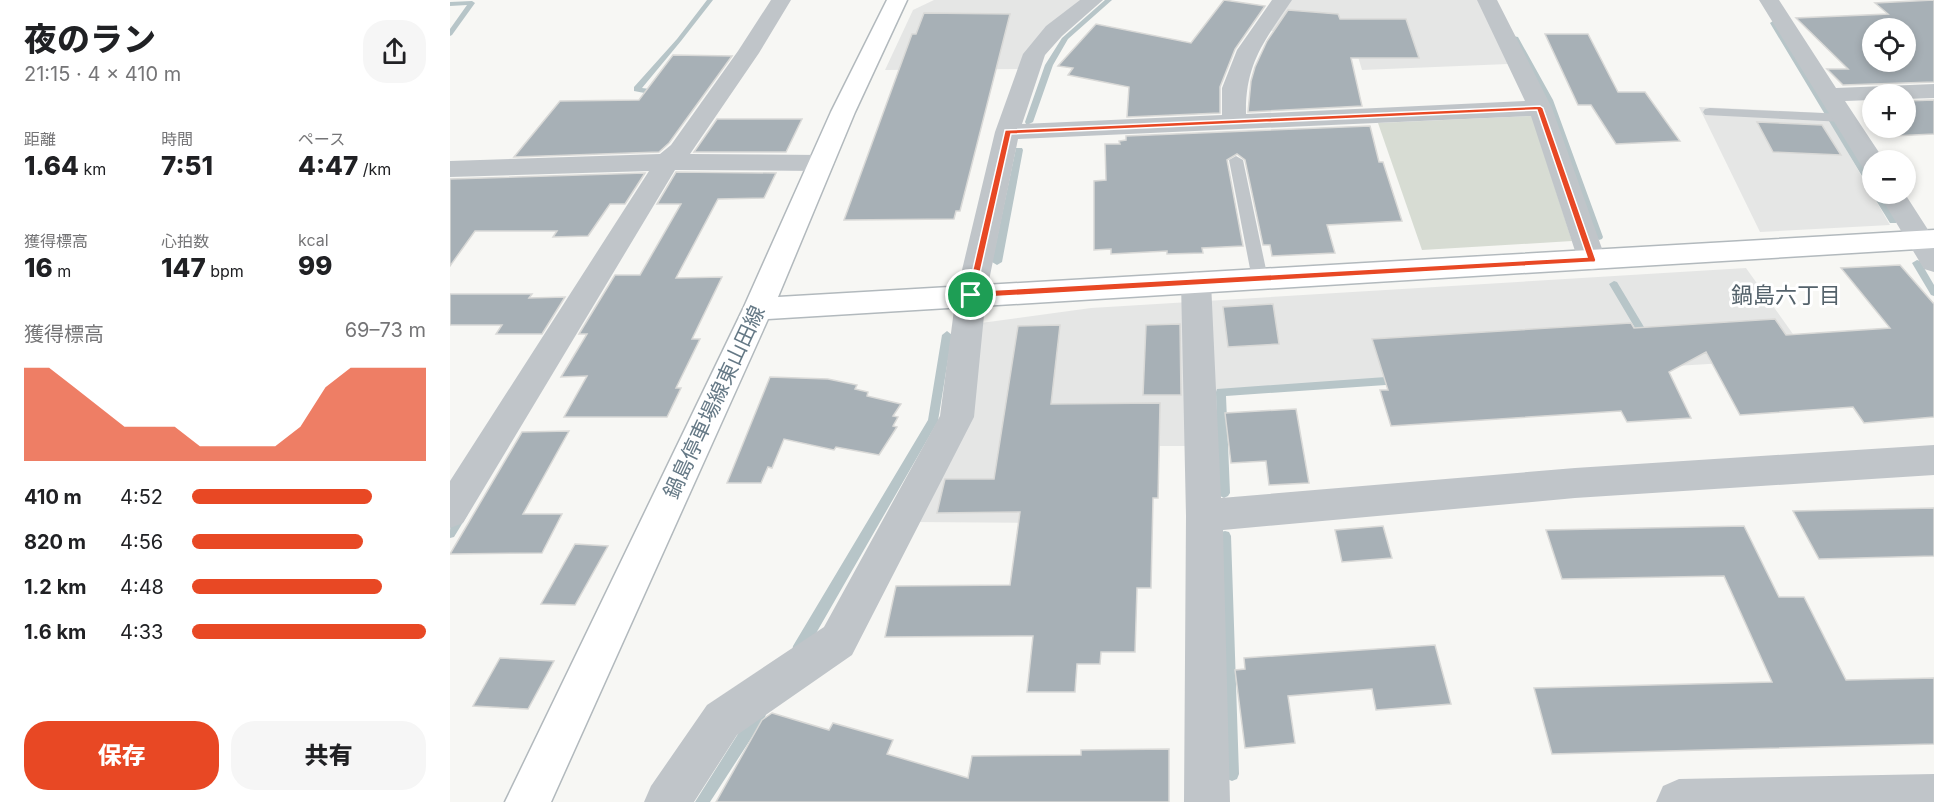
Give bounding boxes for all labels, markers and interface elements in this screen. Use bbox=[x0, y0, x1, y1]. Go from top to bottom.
map controls bbox=[1862, 18, 1916, 204]
button: locate bbox=[1862, 18, 1916, 72]
text: 夜のラン bbox=[24, 19, 156, 59]
button: share bbox=[363, 20, 426, 83]
text: 21:15 · 4 × 410 m bbox=[24, 62, 181, 86]
button: + bbox=[1862, 84, 1916, 138]
text: 距離 bbox=[24, 129, 56, 149]
text: 時間 bbox=[161, 129, 193, 149]
text: ペース bbox=[298, 129, 345, 149]
text: 1.64 bbox=[24, 150, 79, 181]
text: 7:51 bbox=[161, 150, 213, 181]
text: 4:47 bbox=[298, 150, 358, 181]
button: − bbox=[1862, 150, 1916, 204]
text: km bbox=[79, 159, 106, 179]
text: /km bbox=[358, 159, 391, 179]
text: kcal bbox=[298, 230, 329, 250]
text: 獲得標高 bbox=[24, 231, 88, 251]
text: 心拍数 bbox=[161, 231, 209, 251]
text: 99 bbox=[298, 250, 332, 281]
text: 16 bbox=[24, 252, 53, 283]
text: 147 bbox=[161, 252, 206, 283]
text: m bbox=[53, 261, 71, 281]
text: bpm bbox=[206, 261, 244, 281]
pin bbox=[945, 269, 996, 320]
icon: arrive bbox=[954, 278, 987, 311]
district label: 鍋島六丁目 bbox=[1731, 282, 1841, 308]
street label: 鍋島停車場線東山田線 bbox=[658, 302, 770, 502]
text: 69–73 m bbox=[345, 318, 426, 342]
text: 獲得標高 bbox=[24, 322, 104, 346]
text: 410 m bbox=[24, 485, 82, 509]
text: 4:52 bbox=[120, 485, 163, 509]
text: 820 m bbox=[24, 530, 86, 554]
text: 4:56 bbox=[120, 530, 163, 554]
text: 1.2 km bbox=[24, 575, 87, 599]
text: 4:48 bbox=[120, 575, 164, 599]
text: 1.6 km bbox=[24, 620, 86, 644]
text: 4:33 bbox=[120, 620, 163, 644]
button: 保存 bbox=[24, 721, 219, 790]
button: 共有 bbox=[231, 721, 426, 790]

